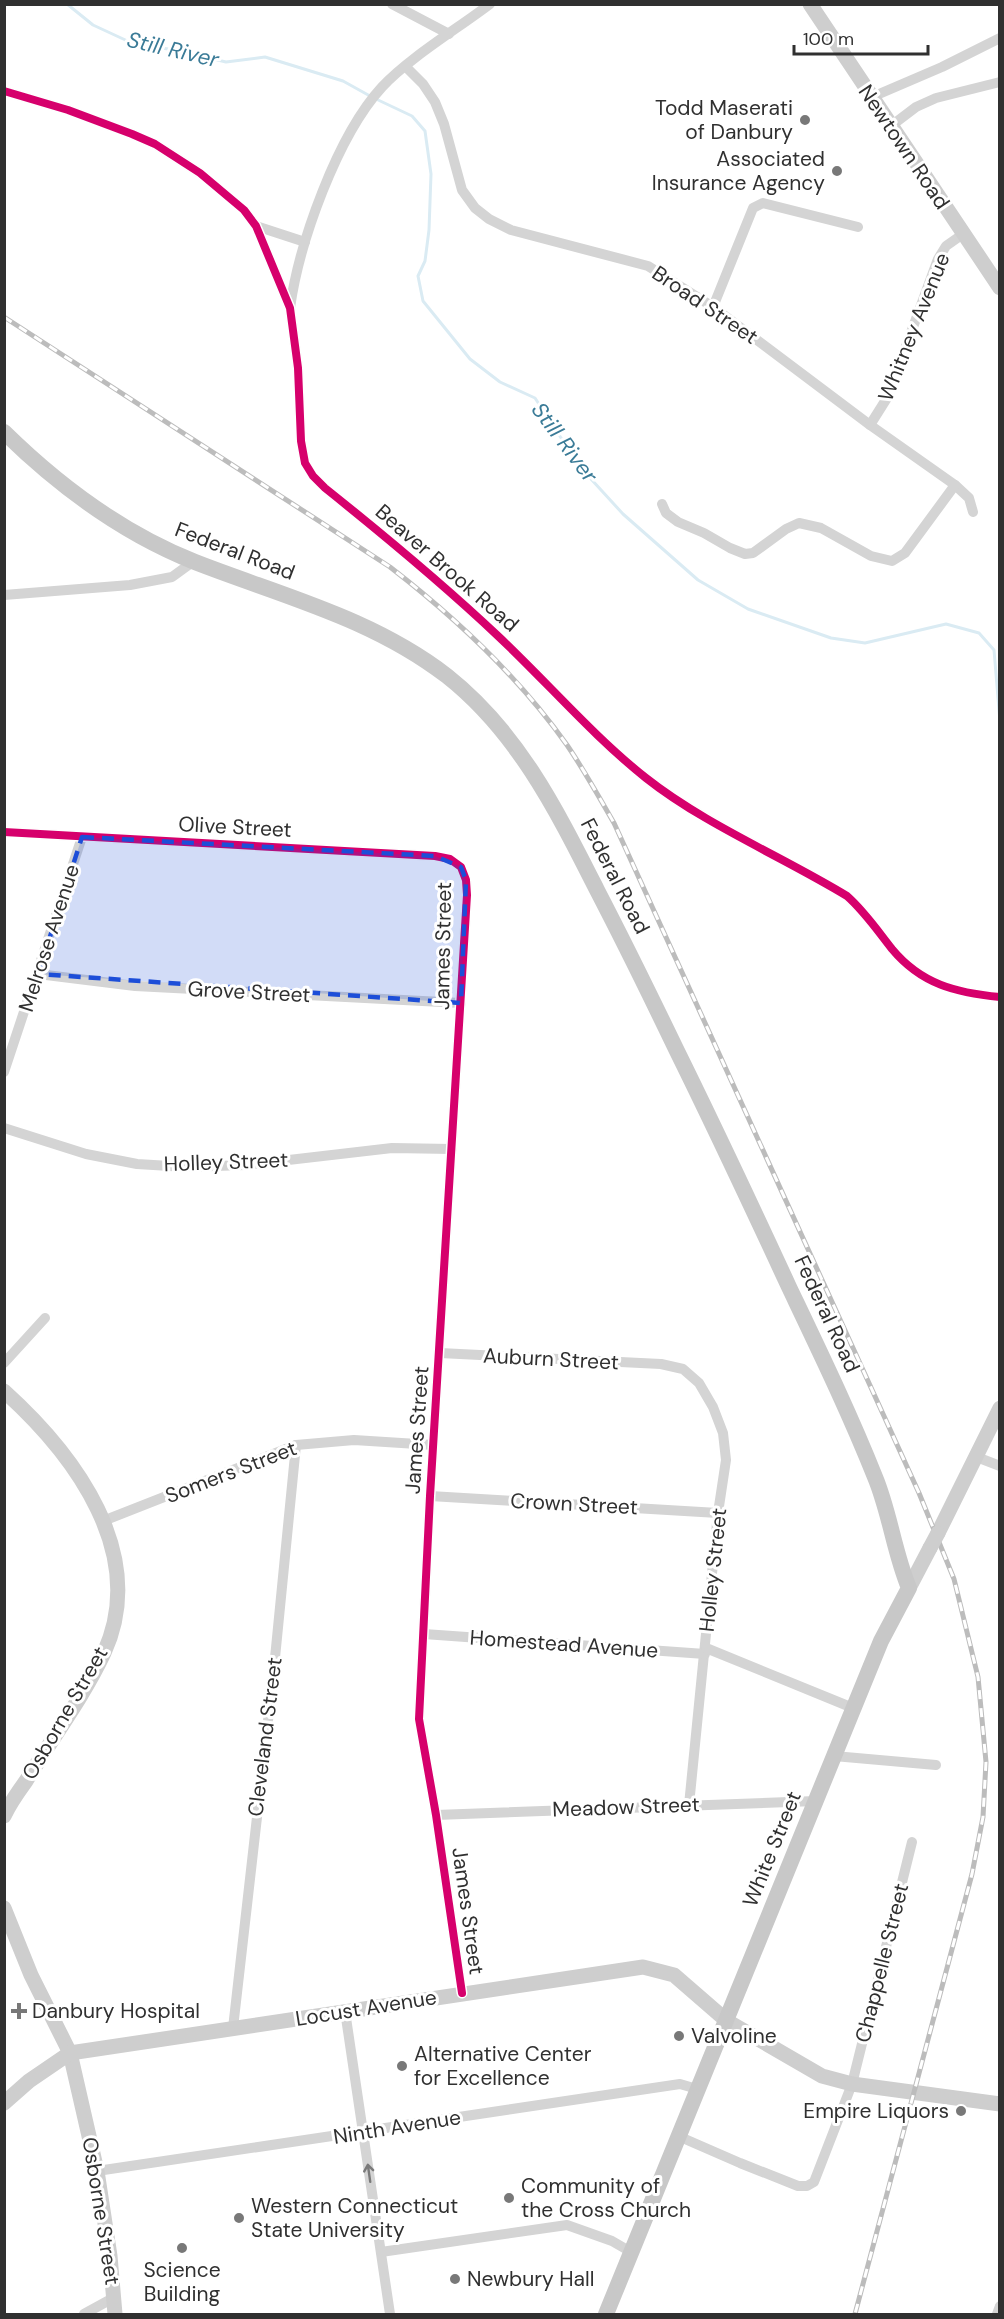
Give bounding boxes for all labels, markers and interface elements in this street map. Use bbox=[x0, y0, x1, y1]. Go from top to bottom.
scale bar bbox=[794, 18, 928, 56]
water label: Still River bbox=[124, 25, 222, 74]
text: 100 m bbox=[803, 27, 854, 51]
street label: Newtown Road bbox=[852, 79, 956, 215]
place label: Todd Maserati of Danbury bbox=[655, 94, 793, 146]
marker: Todd Maserati of Danbury bbox=[798, 113, 812, 127]
place label: Associated Insurance Agency bbox=[652, 145, 825, 197]
marker: Associated Insurance Agency bbox=[830, 164, 844, 178]
street label: Whitney Avenue bbox=[871, 249, 957, 405]
street label: Broad Street bbox=[647, 259, 763, 351]
water label: Still River bbox=[525, 396, 605, 489]
street label: Beaver Brook Road bbox=[369, 498, 525, 638]
street label: Federal Road bbox=[171, 515, 299, 587]
street label: Olive Street bbox=[178, 810, 292, 844]
street label: Federal Road bbox=[574, 813, 656, 939]
street label: Melrose Avenue bbox=[12, 861, 86, 1015]
street label: James Street bbox=[428, 882, 458, 1010]
street label: Grove Street bbox=[187, 975, 311, 1009]
street label: Holley Street bbox=[163, 1146, 289, 1178]
street label: Federal Road bbox=[788, 1251, 866, 1377]
street label: Auburn Street bbox=[482, 1341, 620, 1377]
street label: James Street bbox=[399, 1365, 435, 1495]
street label: Somers Street bbox=[161, 1434, 301, 1510]
street label: Crown Street bbox=[510, 1487, 638, 1521]
street label: Holley Street bbox=[693, 1507, 733, 1633]
street label: Homestead Avenue bbox=[469, 1623, 659, 1665]
street label: Osborne Street bbox=[16, 1641, 114, 1785]
street label: Cleveland Street bbox=[241, 1656, 289, 1818]
street label: White Street bbox=[736, 1787, 808, 1911]
street label: Meadow Street bbox=[552, 1790, 700, 1824]
street label: James Street bbox=[445, 1846, 491, 1976]
street label: Chappelle Street bbox=[849, 1880, 915, 2046]
street label: Locust Avenue bbox=[293, 1983, 439, 2033]
place label: Danbury Hospital bbox=[32, 1997, 200, 2025]
marker: Danbury Hospital bbox=[10, 2002, 28, 2020]
place label: Valvoline bbox=[691, 2022, 777, 2050]
marker: Valvoline bbox=[672, 2029, 686, 2043]
place label: Alternative Center for Excellence bbox=[414, 2040, 592, 2092]
marker: Alternative Center for Excellence bbox=[395, 2059, 409, 2073]
place label: Empire Liquors bbox=[803, 2097, 949, 2125]
street label: Ninth Avenue bbox=[331, 2103, 463, 2151]
marker: Empire Liquors bbox=[954, 2104, 968, 2118]
street label: Osborne Street bbox=[75, 2135, 127, 2287]
one-way arrow bbox=[364, 2164, 375, 2184]
place label: Community of the Cross Church bbox=[521, 2172, 691, 2224]
marker: Community of the Cross Church bbox=[502, 2191, 516, 2205]
place label: Western Connecticut State University bbox=[251, 2192, 458, 2244]
marker: Western Connecticut State University bbox=[232, 2211, 246, 2225]
marker: Science Building bbox=[175, 2241, 189, 2255]
place label: Science Building bbox=[143, 2256, 221, 2308]
place label: Newbury Hall bbox=[467, 2265, 594, 2293]
marker: Newbury Hall bbox=[448, 2272, 462, 2286]

